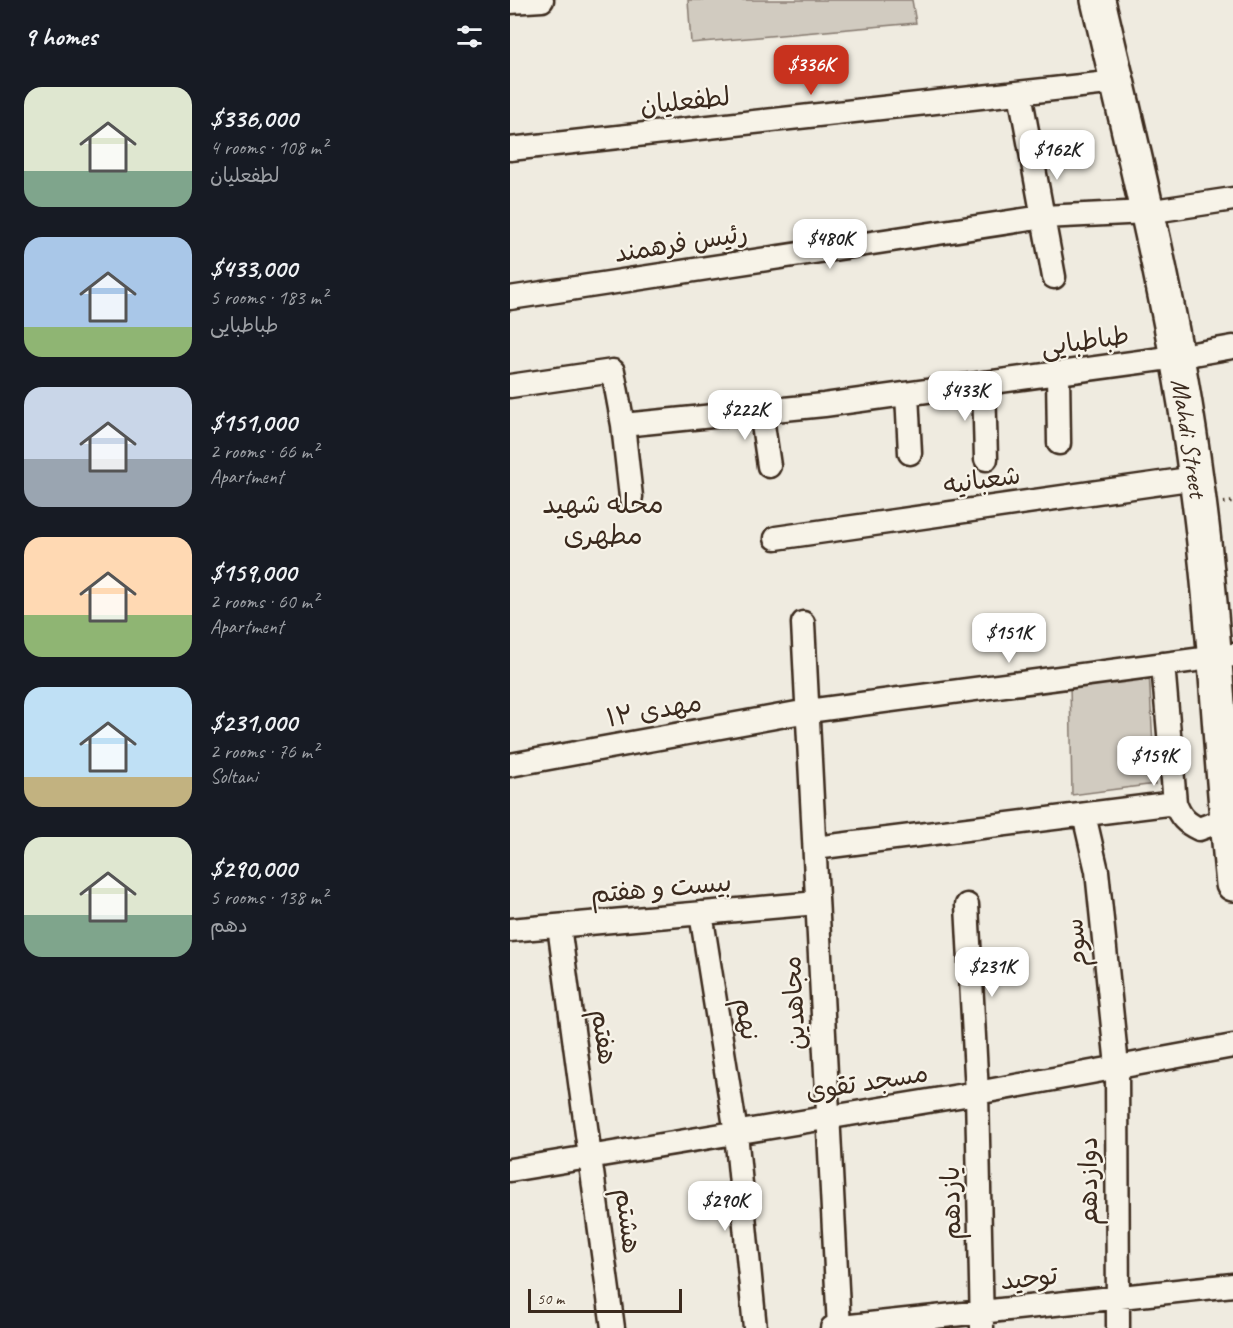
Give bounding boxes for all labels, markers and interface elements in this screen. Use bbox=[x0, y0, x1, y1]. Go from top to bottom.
text: 9 homes bbox=[24, 20, 97, 53]
icon: filters bbox=[453, 20, 486, 53]
pin: $336K bbox=[769, 45, 853, 96]
text: $336K bbox=[788, 52, 834, 77]
street label: لطفعلیان bbox=[638, 80, 732, 122]
text: $336,000 bbox=[210, 102, 298, 135]
icon: home bbox=[72, 111, 144, 183]
pin: $162K bbox=[1015, 130, 1099, 181]
text: 4 rooms · 108 m² bbox=[210, 135, 327, 160]
text: $162K bbox=[1034, 137, 1080, 162]
text: لطفعلیان bbox=[210, 163, 280, 188]
street label: رئیس فرهمند bbox=[612, 216, 750, 270]
pin: $480K bbox=[788, 219, 872, 270]
text: $480K bbox=[807, 226, 853, 251]
text: $433,000 bbox=[210, 252, 297, 285]
icon: home bbox=[72, 261, 144, 333]
text: 5 rooms · 183 m² bbox=[210, 285, 327, 310]
text: طباطبایی bbox=[210, 313, 278, 338]
street label: طباطبایی bbox=[1039, 318, 1131, 364]
pin: $433K bbox=[923, 371, 1007, 422]
street label: Mahdi Street bbox=[1163, 376, 1215, 502]
text: $433K bbox=[942, 378, 988, 403]
pin: $222K bbox=[703, 390, 787, 441]
text: $222K bbox=[722, 397, 768, 422]
text: $151,000 bbox=[210, 406, 297, 439]
icon: home bbox=[72, 411, 144, 483]
text: 2 rooms · 66 m² bbox=[210, 439, 318, 464]
street label: شعبانیه bbox=[941, 458, 1023, 502]
text: Apartment bbox=[210, 464, 283, 489]
district label: محله شهید مطهری bbox=[542, 487, 664, 552]
text: $159,000 bbox=[210, 556, 296, 589]
icon: home bbox=[72, 561, 144, 633]
text: 2 rooms · 60 m² bbox=[210, 589, 318, 614]
pin: $151K bbox=[967, 613, 1051, 664]
text: Apartment bbox=[210, 614, 283, 639]
text: $151K bbox=[986, 620, 1032, 645]
street label: مهدی ۱۲ bbox=[604, 685, 704, 735]
text: $231,000 bbox=[210, 706, 297, 739]
icon: home bbox=[72, 711, 144, 783]
pin: $159K bbox=[1112, 736, 1196, 787]
text: 2 rooms · 76 m² bbox=[210, 739, 318, 764]
text: $159K bbox=[1131, 743, 1177, 768]
text: Soltani bbox=[210, 764, 257, 789]
text: $290,000 bbox=[210, 852, 297, 885]
icon: home bbox=[72, 861, 144, 933]
street label: بیست و هفتم bbox=[589, 865, 733, 914]
text: 5 rooms · 138 m² bbox=[210, 885, 327, 910]
text: دهم bbox=[210, 913, 248, 938]
street label: سوم bbox=[1057, 916, 1098, 969]
pin: $231K bbox=[950, 947, 1034, 998]
text: $231K bbox=[969, 954, 1015, 979]
street label: مجاهدین bbox=[775, 955, 813, 1051]
street label: نهم bbox=[724, 995, 767, 1043]
street label: هفتم bbox=[581, 1007, 624, 1067]
street label: مسجد تقوی bbox=[803, 1056, 931, 1108]
street label: دوازدهم bbox=[1072, 1137, 1108, 1225]
street label: یازدهم bbox=[934, 1166, 971, 1240]
pin: $290K bbox=[683, 1181, 767, 1232]
street label: هشتم bbox=[605, 1186, 648, 1256]
text: $290K bbox=[702, 1188, 748, 1213]
street label: توحید bbox=[999, 1259, 1060, 1297]
scale bar bbox=[528, 1286, 682, 1314]
text: 50 m bbox=[537, 1289, 564, 1309]

